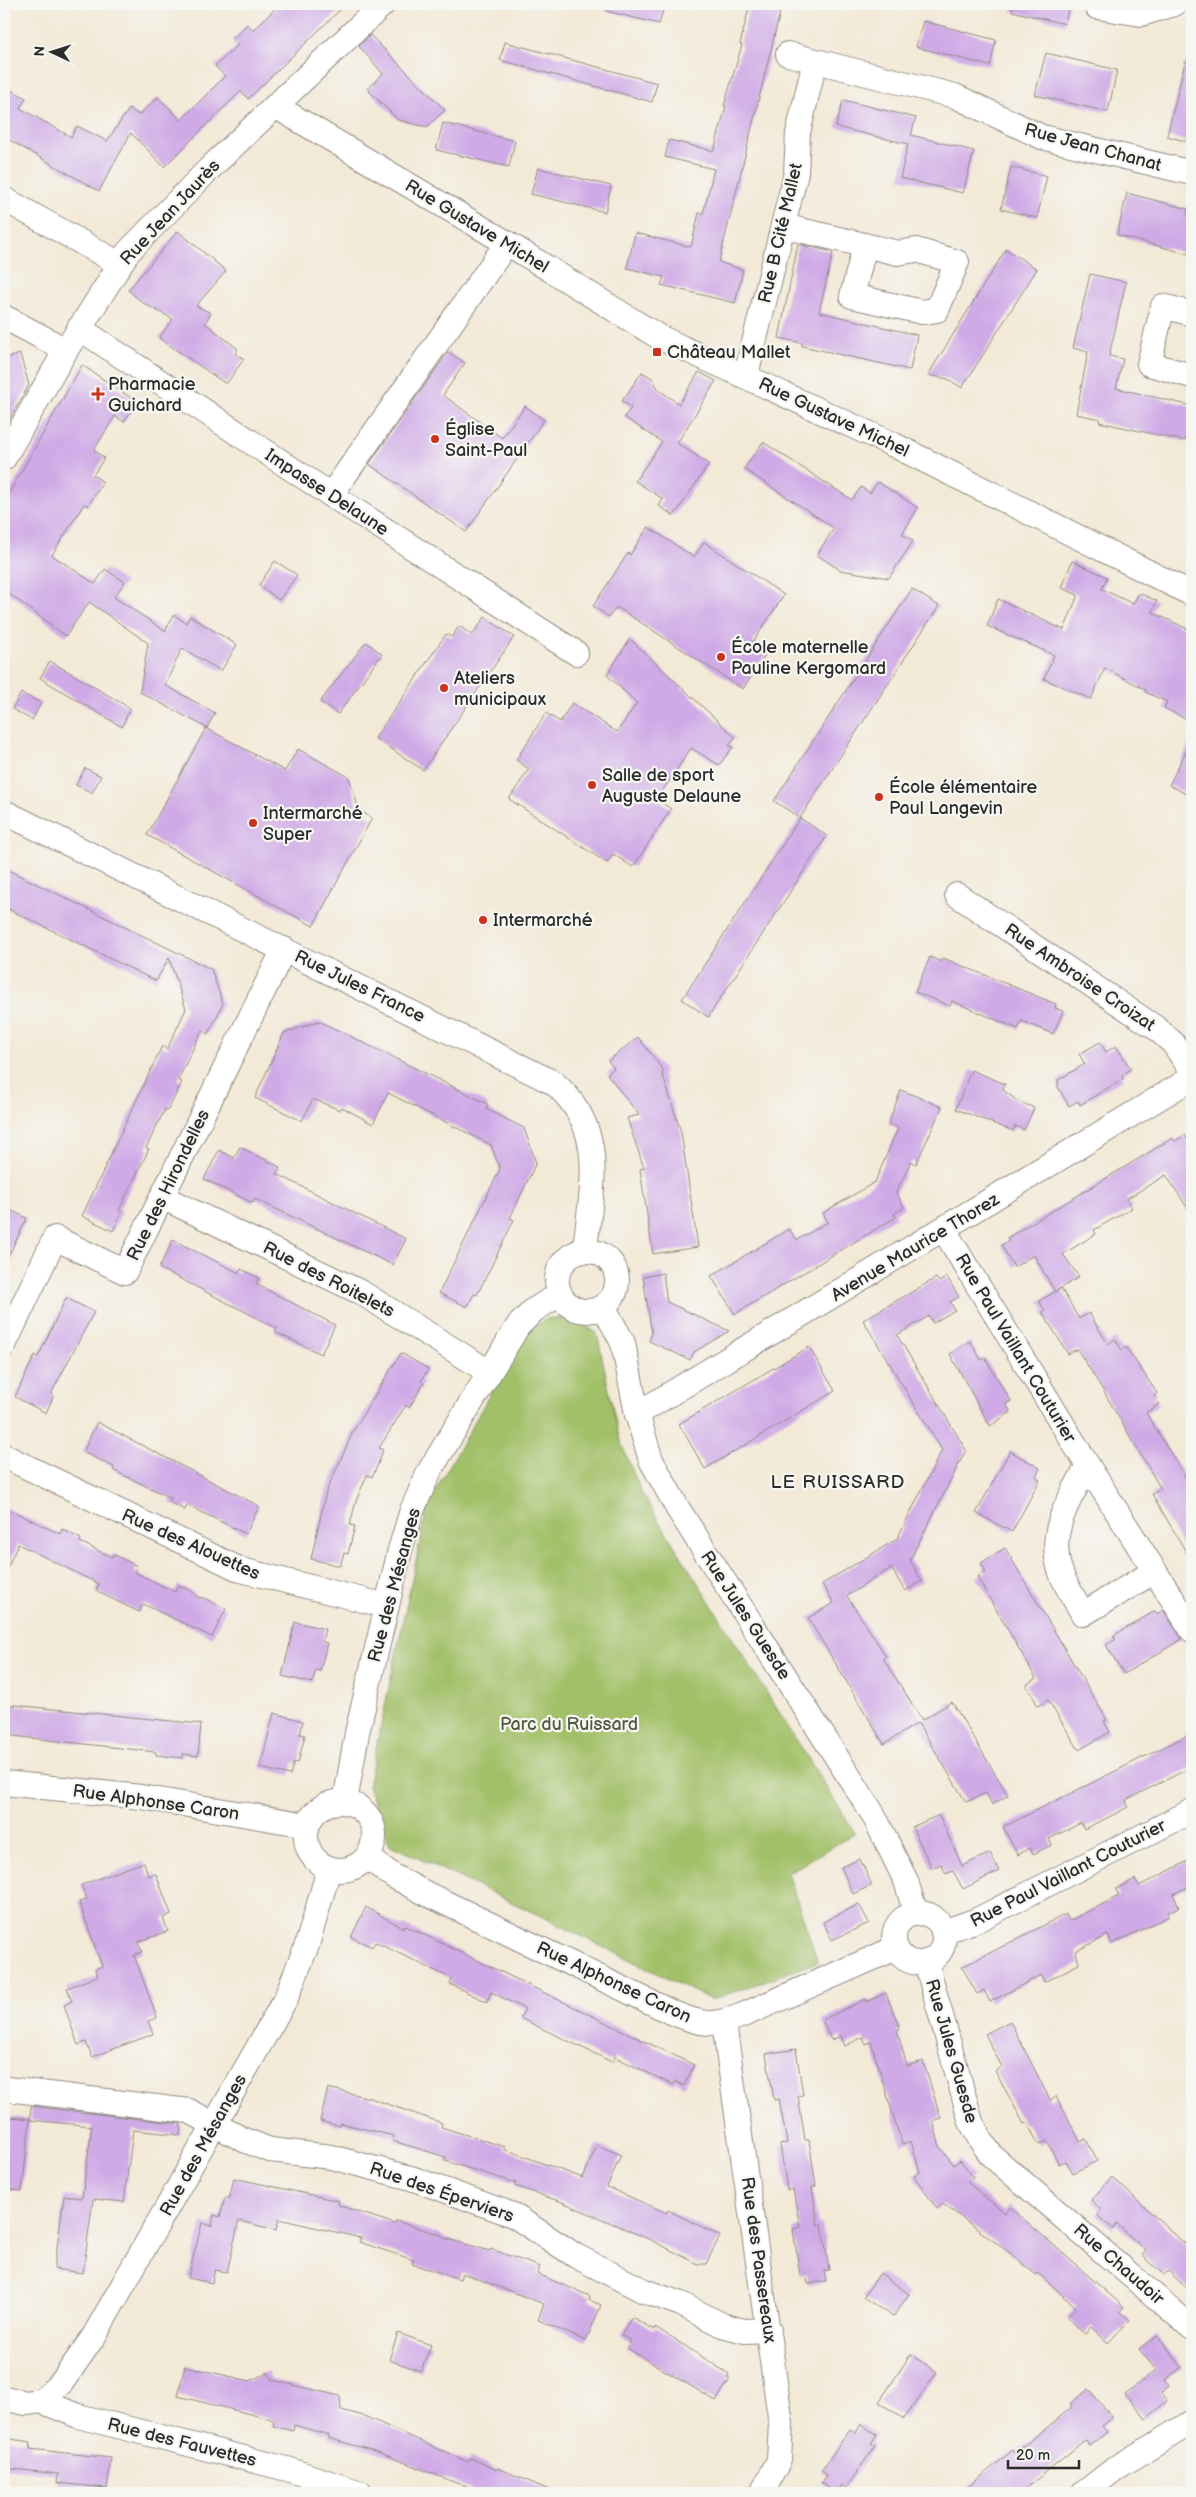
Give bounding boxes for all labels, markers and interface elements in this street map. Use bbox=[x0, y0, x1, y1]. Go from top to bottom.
north arrow bbox=[28, 28, 78, 78]
text: N bbox=[31, 45, 48, 57]
street label: Rue Jean Chanat bbox=[1022, 119, 1164, 176]
street label: Rue Jean Jaurès bbox=[116, 155, 225, 269]
street label: Rue B Cité Mallet bbox=[754, 161, 807, 305]
street label: Rue Gustave Michel bbox=[401, 175, 552, 278]
place label: Château Mallet bbox=[667, 342, 791, 363]
marker: Château Mallet bbox=[651, 346, 663, 358]
street label: Rue Gustave Michel bbox=[755, 373, 913, 462]
place label: Pharmacie Guichard bbox=[108, 374, 196, 416]
marker: Pharmacie Guichard bbox=[92, 388, 104, 400]
place label: Église Saint-Paul bbox=[445, 417, 527, 461]
marker: Église Saint-Paul bbox=[429, 433, 441, 445]
street label: Impasse Delaune bbox=[261, 445, 393, 540]
place label: École maternelle Pauline Kergomard bbox=[731, 635, 886, 679]
marker: École maternelle Pauline Kergomard bbox=[715, 651, 727, 663]
place label: Ateliers municipaux bbox=[454, 668, 547, 710]
marker: Ateliers municipaux bbox=[438, 682, 450, 694]
place label: Salle de sport Auguste Delaune bbox=[602, 765, 741, 807]
place label: École élémentaire Paul Langevin bbox=[889, 775, 1037, 819]
marker: Salle de sport Auguste Delaune bbox=[586, 779, 598, 791]
marker: École élémentaire Paul Langevin bbox=[873, 791, 885, 803]
place label: Intermarché Super bbox=[263, 803, 363, 845]
marker: Intermarché Super bbox=[247, 817, 259, 829]
place label: Intermarché bbox=[493, 910, 593, 931]
marker: Intermarché bbox=[477, 914, 489, 926]
street label: Rue Ambroise Croizat bbox=[1000, 919, 1159, 1036]
street label: Rue Jules France bbox=[291, 946, 429, 1027]
street label: Rue des Hirondelles bbox=[123, 1106, 214, 1264]
street label: Avenue Maurice Thorez bbox=[827, 1189, 1003, 1306]
street label: Rue des Roitelets bbox=[259, 1237, 398, 1322]
street label: Rue Paul Vaillant Couturier bbox=[951, 1250, 1081, 1447]
district label: LE RUISSARD bbox=[771, 1471, 905, 1494]
street label: Rue des Alouettes bbox=[119, 1505, 263, 1584]
street label: Rue des Mésanges bbox=[364, 1506, 425, 1665]
street label: Rue Jules Guesde bbox=[696, 1547, 795, 1684]
park label: Parc du Ruissard bbox=[500, 1714, 638, 1735]
street label: Rue Alphonse Caron bbox=[71, 1780, 241, 1825]
street label: Rue Paul Vaillant Couturier bbox=[967, 1815, 1170, 1932]
street label: Rue Alphonse Caron bbox=[533, 1937, 694, 2027]
street label: Rue Jules Guesde bbox=[921, 1977, 982, 2126]
street label: Rue des Mésanges bbox=[156, 2071, 251, 2220]
street label: Rue des Éperviers bbox=[367, 2156, 517, 2227]
street label: Rue des Passereaux bbox=[736, 2175, 781, 2345]
street label: Rue Chaudoir bbox=[1069, 2220, 1168, 2310]
street label: Rue des Fauvettes bbox=[105, 2414, 259, 2471]
scale bar bbox=[1008, 2437, 1080, 2469]
text: 20 m bbox=[1016, 2446, 1050, 2465]

